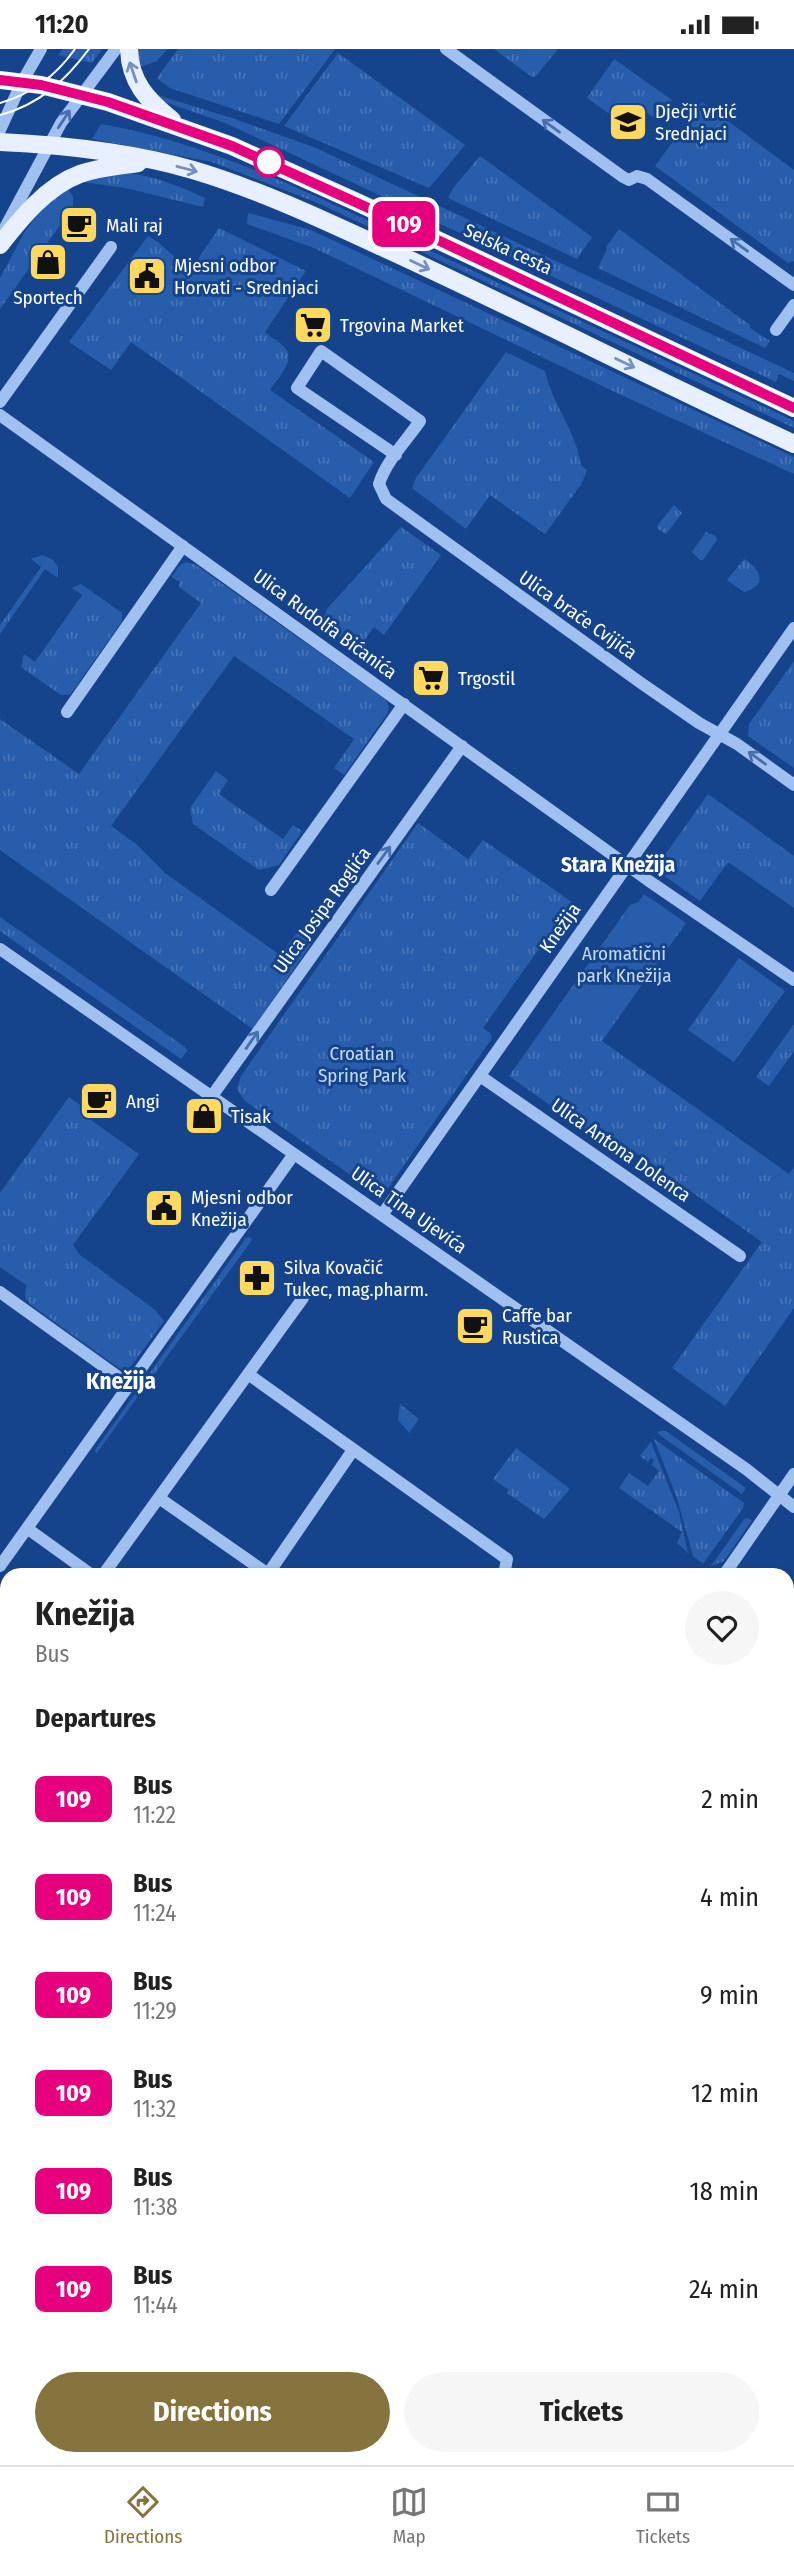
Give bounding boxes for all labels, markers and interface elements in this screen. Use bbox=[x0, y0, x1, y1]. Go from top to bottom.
text: 11:20 bbox=[35, 9, 89, 40]
one-way arrow bbox=[126, 62, 139, 84]
place label: Dječji vrtić Srednjaci bbox=[655, 100, 737, 145]
school or university icon: Dječji vrtić Srednjaci bbox=[607, 101, 649, 143]
one-way arrow bbox=[57, 110, 71, 130]
one-way arrow bbox=[542, 119, 561, 133]
unlabelled marker bbox=[254, 147, 284, 177]
one-way arrow bbox=[175, 163, 198, 176]
line badge: 109 bbox=[364, 201, 444, 247]
cafe icon: Mali raj bbox=[58, 204, 100, 246]
text: 109 bbox=[386, 210, 422, 238]
place label: Mali raj bbox=[106, 214, 163, 237]
street label: Selska cesta bbox=[460, 219, 556, 279]
one-way arrow bbox=[730, 238, 749, 252]
shop icon: Sportech bbox=[27, 241, 69, 283]
place label: Mjesni odbor Horvati - Srednjaci bbox=[174, 254, 319, 299]
public building icon: Mjesni odbor Horvati - Srednjaci bbox=[126, 255, 168, 297]
one-way arrow bbox=[409, 259, 430, 272]
place label: Sportech bbox=[13, 286, 83, 309]
supermarket icon: Trgovina Market bbox=[292, 304, 334, 346]
place label: Trgovina Market bbox=[340, 314, 465, 337]
one-way arrow bbox=[614, 356, 635, 370]
street label: Ulica Rudolfa Bićanića bbox=[249, 564, 401, 684]
street label: Ulica braće Cvijića bbox=[515, 566, 641, 664]
supermarket icon: Trgostil bbox=[410, 657, 452, 699]
place label: Trgostil bbox=[458, 667, 515, 690]
one-way arrow bbox=[748, 751, 767, 766]
street label: Ulica Josipa Roglića bbox=[268, 842, 376, 978]
one-way arrow bbox=[377, 846, 391, 865]
district label: Stara Knežija bbox=[561, 852, 675, 878]
street label: Knežija bbox=[535, 899, 585, 957]
park label: Aromatični park Knežija bbox=[577, 942, 671, 987]
one-way arrow bbox=[245, 1031, 259, 1050]
park label: Croatian Spring Park bbox=[318, 1042, 406, 1087]
cafe icon: Angi bbox=[78, 1080, 120, 1122]
place label: Angi bbox=[126, 1090, 160, 1113]
street label: Ulica Antona Dolenca bbox=[547, 1093, 695, 1207]
shop icon: Tisak bbox=[183, 1095, 225, 1137]
place label: Tisak bbox=[231, 1105, 271, 1128]
street label: Ulica Tina Ujevića bbox=[347, 1162, 471, 1258]
place label: Mjesni odbor Knežija bbox=[191, 1186, 293, 1231]
public building icon: Mjesni odbor Knežija bbox=[143, 1187, 185, 1229]
place label: Silva Kovačić Tukec, mag.pharm. bbox=[284, 1256, 428, 1301]
pharmacy icon: Silva Kovačić Tukec, mag.pharm. bbox=[236, 1257, 278, 1299]
place label: Caffe bar Rustica bbox=[502, 1304, 572, 1349]
cafe icon: Caffe bar Rustica bbox=[454, 1305, 496, 1347]
district label: Knežija bbox=[86, 1367, 156, 1395]
button: heart bbox=[685, 1591, 759, 1665]
text: Knežija bbox=[35, 1594, 135, 1634]
text: Bus bbox=[35, 1640, 69, 1668]
text: Departures bbox=[35, 1703, 156, 1734]
text: Bus bbox=[133, 1770, 172, 1801]
text: 2 min bbox=[701, 1784, 759, 1815]
text: 109 bbox=[56, 1785, 91, 1813]
text: 11:22 bbox=[133, 1801, 176, 1829]
text: Bus bbox=[133, 1868, 172, 1899]
text: 4 min bbox=[700, 1882, 759, 1913]
text: 109 bbox=[56, 1883, 91, 1911]
text: 11:24 bbox=[133, 1899, 176, 1927]
text: Bus bbox=[133, 1966, 172, 1997]
text: 9 min bbox=[700, 1980, 759, 2011]
text: 109 bbox=[56, 1981, 91, 2009]
text: 11:29 bbox=[133, 1997, 177, 2025]
text: Bus bbox=[133, 2064, 172, 2095]
text: 12 min bbox=[691, 2078, 759, 2109]
text: 109 bbox=[56, 2079, 91, 2107]
text: 11:32 bbox=[133, 2095, 176, 2123]
text: Bus bbox=[133, 2162, 172, 2193]
text: 18 min bbox=[690, 2176, 759, 2207]
text: 109 bbox=[56, 2177, 91, 2205]
text: 11:38 bbox=[133, 2193, 178, 2221]
text: Bus bbox=[133, 2260, 172, 2291]
text: 24 min bbox=[689, 2274, 759, 2305]
text: 109 bbox=[56, 2275, 91, 2303]
text: 11:44 bbox=[133, 2291, 178, 2319]
button: Directions bbox=[35, 2372, 390, 2452]
button: Tickets bbox=[404, 2372, 759, 2452]
tab: Directions bbox=[104, 2483, 182, 2548]
tab: Map bbox=[390, 2483, 428, 2548]
tab: Tickets bbox=[636, 2483, 690, 2548]

